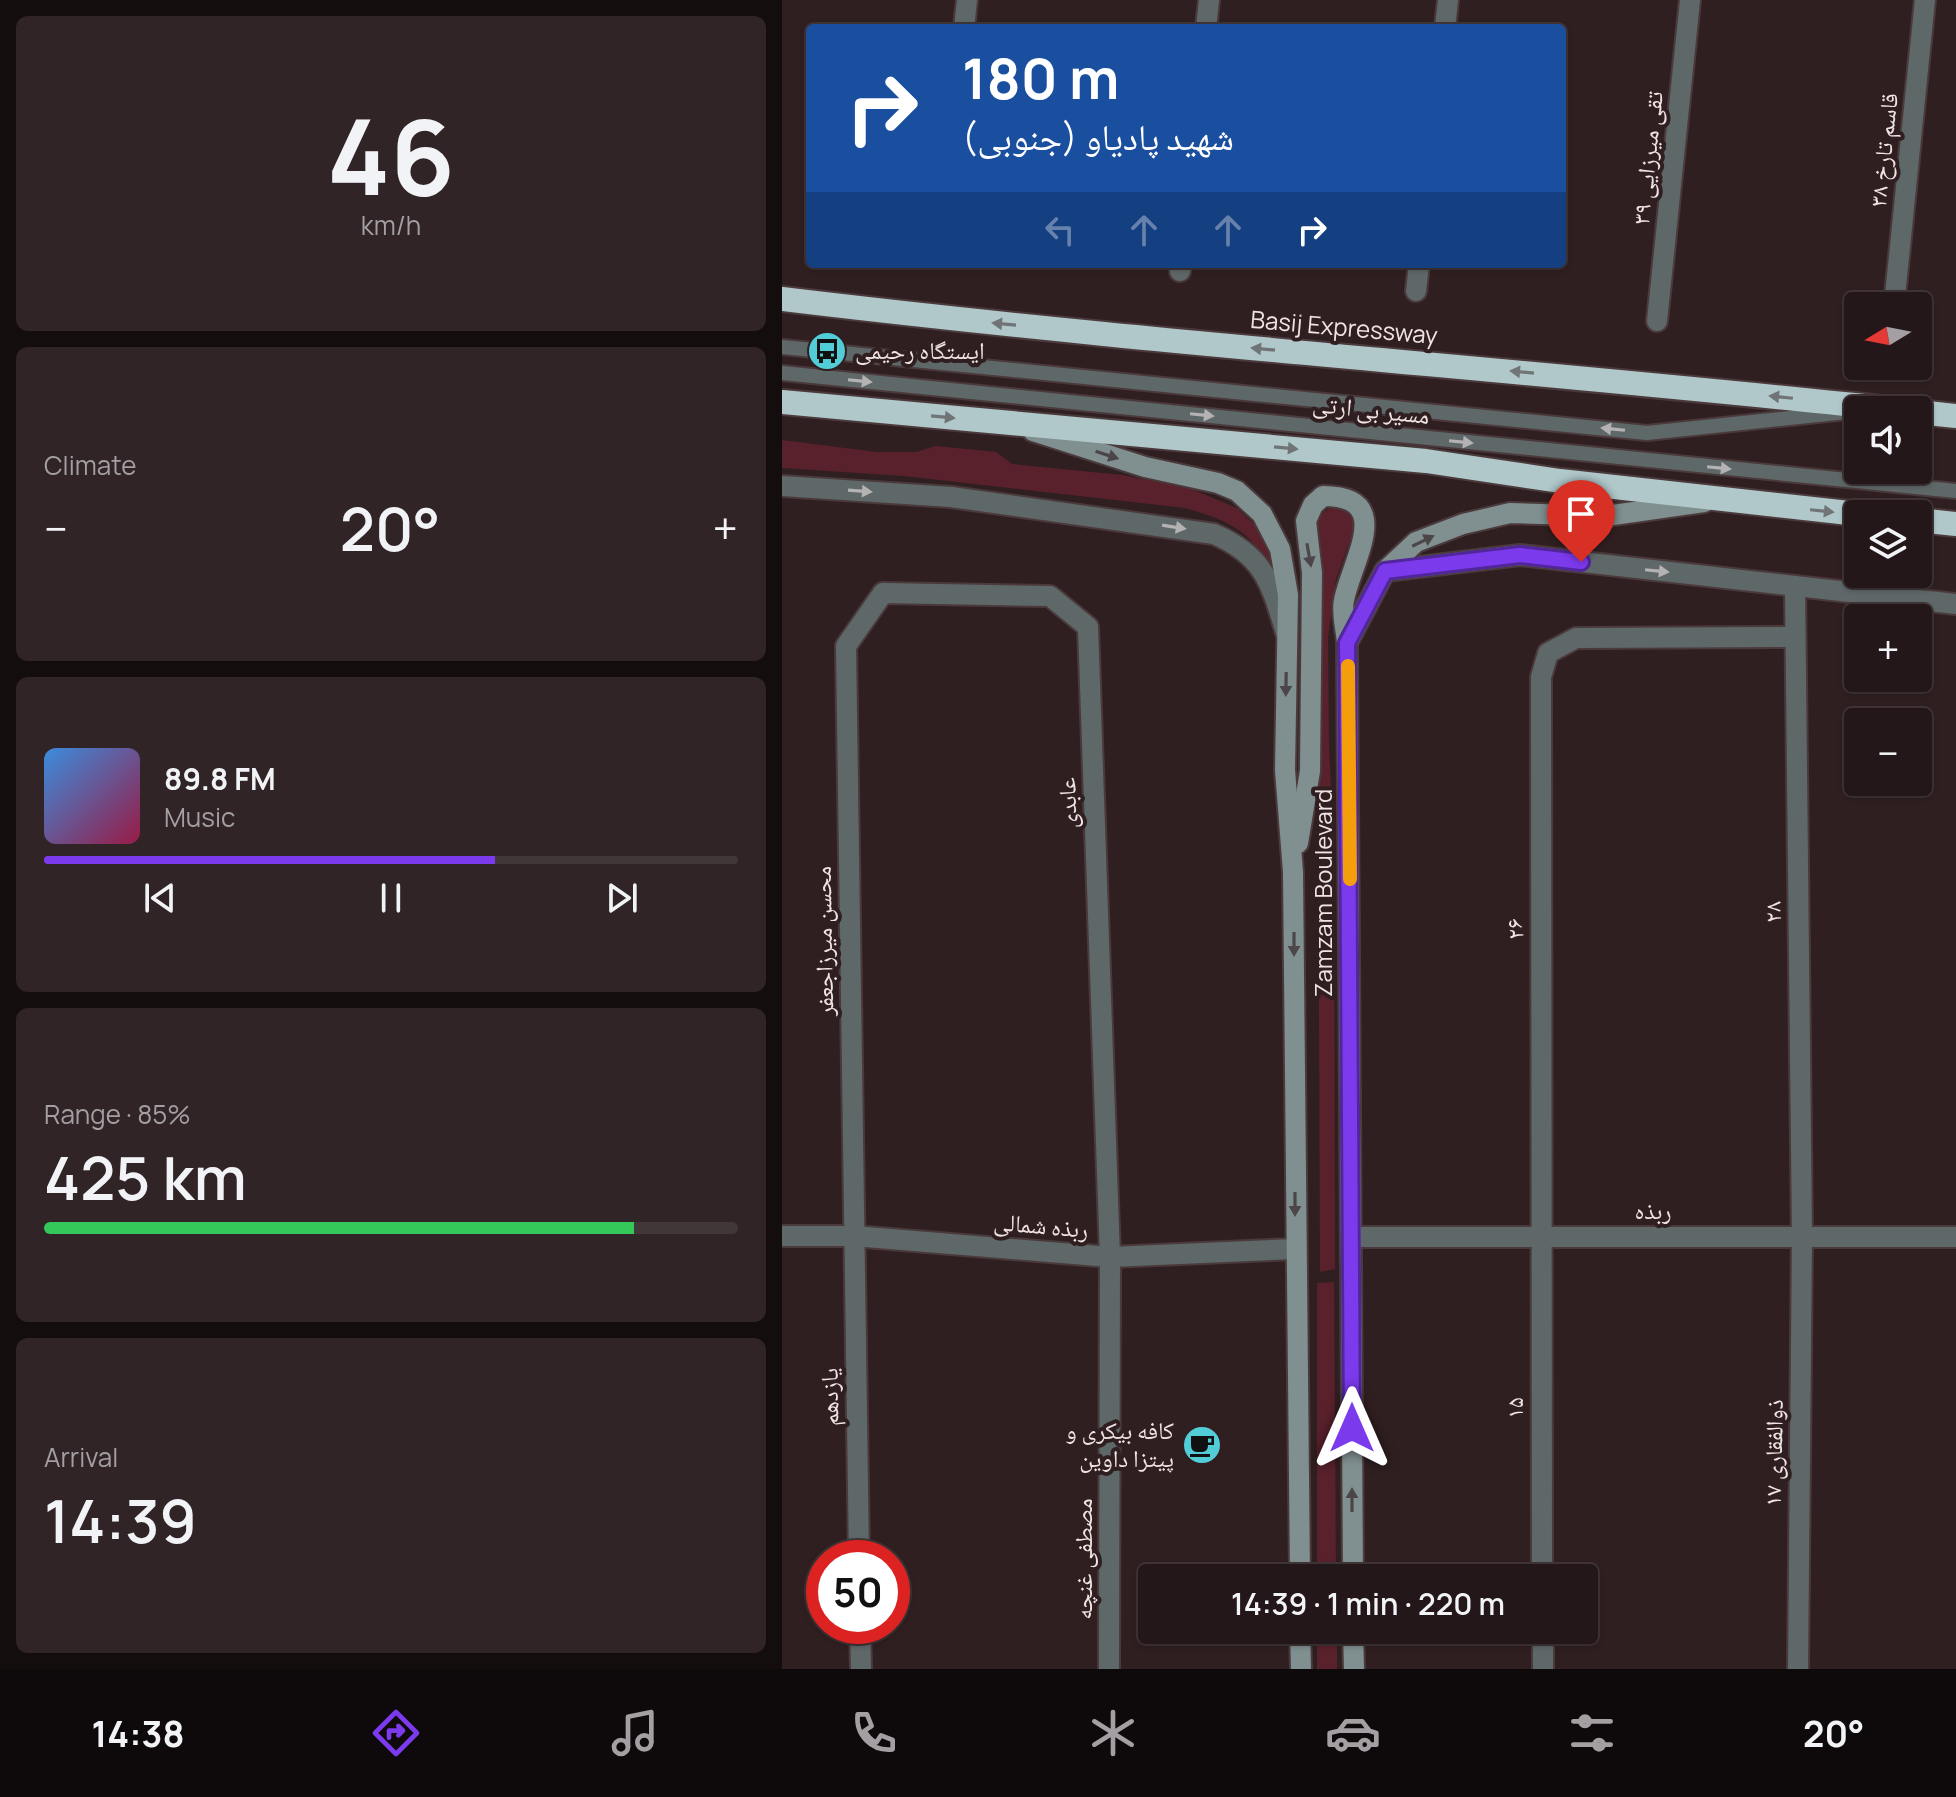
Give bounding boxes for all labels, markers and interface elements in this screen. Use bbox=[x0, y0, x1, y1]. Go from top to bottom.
text: 180 m bbox=[962, 39, 1119, 116]
icon: right bbox=[830, 56, 934, 160]
text: 46 bbox=[327, 84, 455, 226]
street label: تقی میرزایی ۳۹ bbox=[1623, 89, 1670, 226]
street label: قاسم تارخ ۳۸ bbox=[1860, 91, 1906, 209]
text: شهید پادیاو (جنوبی) bbox=[962, 112, 1234, 161]
text: km/h bbox=[361, 207, 421, 243]
icon: left bbox=[1038, 208, 1082, 252]
icon: ahead bbox=[1122, 208, 1166, 252]
icon: ahead bbox=[1206, 208, 1250, 252]
icon: right bbox=[1290, 208, 1334, 252]
north arrow bbox=[1844, 292, 1932, 380]
map controls bbox=[1844, 292, 1932, 796]
street label: Basij Expressway bbox=[1249, 302, 1439, 351]
one-way arrow bbox=[991, 317, 1016, 330]
bus stop icon: ایستگاه رحیمی bbox=[806, 330, 848, 372]
place label: ایستگاه رحیمی bbox=[855, 333, 985, 366]
one-way arrow bbox=[1250, 342, 1275, 355]
one-way arrow bbox=[1509, 365, 1534, 378]
one-way arrow bbox=[848, 374, 873, 387]
street label: مسیر بی ارتی bbox=[1311, 386, 1431, 431]
one-way arrow bbox=[1768, 391, 1793, 404]
button: sound bbox=[1844, 396, 1932, 484]
one-way arrow bbox=[1190, 408, 1215, 421]
one-way arrow bbox=[931, 411, 956, 424]
one-way arrow bbox=[1600, 423, 1625, 436]
one-way arrow bbox=[1448, 435, 1473, 448]
one-way arrow bbox=[1274, 442, 1299, 455]
text: Climate bbox=[44, 447, 136, 483]
one-way arrow bbox=[1095, 449, 1119, 462]
one-way arrow bbox=[1707, 462, 1732, 475]
pin bbox=[1547, 480, 1615, 562]
one-way arrow bbox=[848, 485, 873, 498]
text: 20° bbox=[340, 487, 441, 569]
icon: arrive bbox=[1559, 492, 1603, 536]
text: − bbox=[44, 498, 68, 558]
text: + bbox=[713, 498, 738, 558]
button: layers bbox=[1844, 500, 1932, 588]
one-way arrow bbox=[1810, 504, 1835, 517]
one-way arrow bbox=[1161, 522, 1186, 534]
one-way arrow bbox=[1412, 534, 1435, 547]
one-way arrow bbox=[1303, 543, 1316, 568]
one-way arrow bbox=[1645, 564, 1670, 577]
button: + bbox=[1844, 604, 1932, 692]
one-way arrow bbox=[1280, 672, 1292, 697]
button: − bbox=[1844, 708, 1932, 796]
text: 89.8 FM bbox=[164, 758, 276, 799]
street label: عابدی bbox=[1049, 777, 1084, 829]
street label: Zamzam Boulevard bbox=[1306, 789, 1339, 997]
text: Music bbox=[164, 799, 235, 835]
street label: محسن میرزاجعفر bbox=[805, 866, 840, 1017]
icon: previous bbox=[138, 876, 182, 920]
icon: pause bbox=[369, 876, 413, 920]
icon: next bbox=[600, 876, 644, 920]
street label: ۲۸ bbox=[1755, 901, 1788, 923]
street label: ۲۶ bbox=[1497, 918, 1530, 940]
one-way arrow bbox=[1288, 932, 1300, 957]
text: Range · 85% bbox=[44, 1096, 191, 1132]
text: 425 km bbox=[44, 1136, 247, 1218]
one-way arrow bbox=[1289, 1192, 1301, 1217]
street label: ربذه bbox=[1634, 1193, 1672, 1226]
street label: ربذه شمالی bbox=[992, 1204, 1090, 1245]
street label: یازدهم bbox=[811, 1368, 847, 1426]
position arrow bbox=[1310, 1386, 1394, 1470]
street label: ۱۵ bbox=[1497, 1397, 1530, 1419]
street label: ذوالفقاری ۱۷ bbox=[1755, 1399, 1790, 1507]
place label: کافه بیکری و پیتزا داوین bbox=[1065, 1413, 1174, 1474]
cafe icon: کافه بیکری و پیتزا داوین bbox=[1181, 1424, 1223, 1466]
text: Arrival bbox=[44, 1439, 118, 1475]
text: 14:39 bbox=[44, 1479, 197, 1561]
one-way arrow bbox=[1346, 1487, 1359, 1512]
street label: مصطفی غنچه bbox=[1066, 1498, 1099, 1620]
speed limit sign: 50 bbox=[806, 1540, 910, 1644]
text: 14:39 · 1 min · 220 m bbox=[1231, 1583, 1505, 1624]
icon: directions bbox=[368, 1705, 424, 1761]
icon: music bbox=[607, 1705, 663, 1761]
icon: phone bbox=[846, 1705, 902, 1761]
icon: climate bbox=[1085, 1705, 1141, 1761]
icon: car bbox=[1325, 1705, 1381, 1761]
icon: filters bbox=[1564, 1705, 1620, 1761]
text: 14:38 bbox=[92, 1709, 185, 1758]
text: 20° bbox=[1803, 1709, 1864, 1758]

